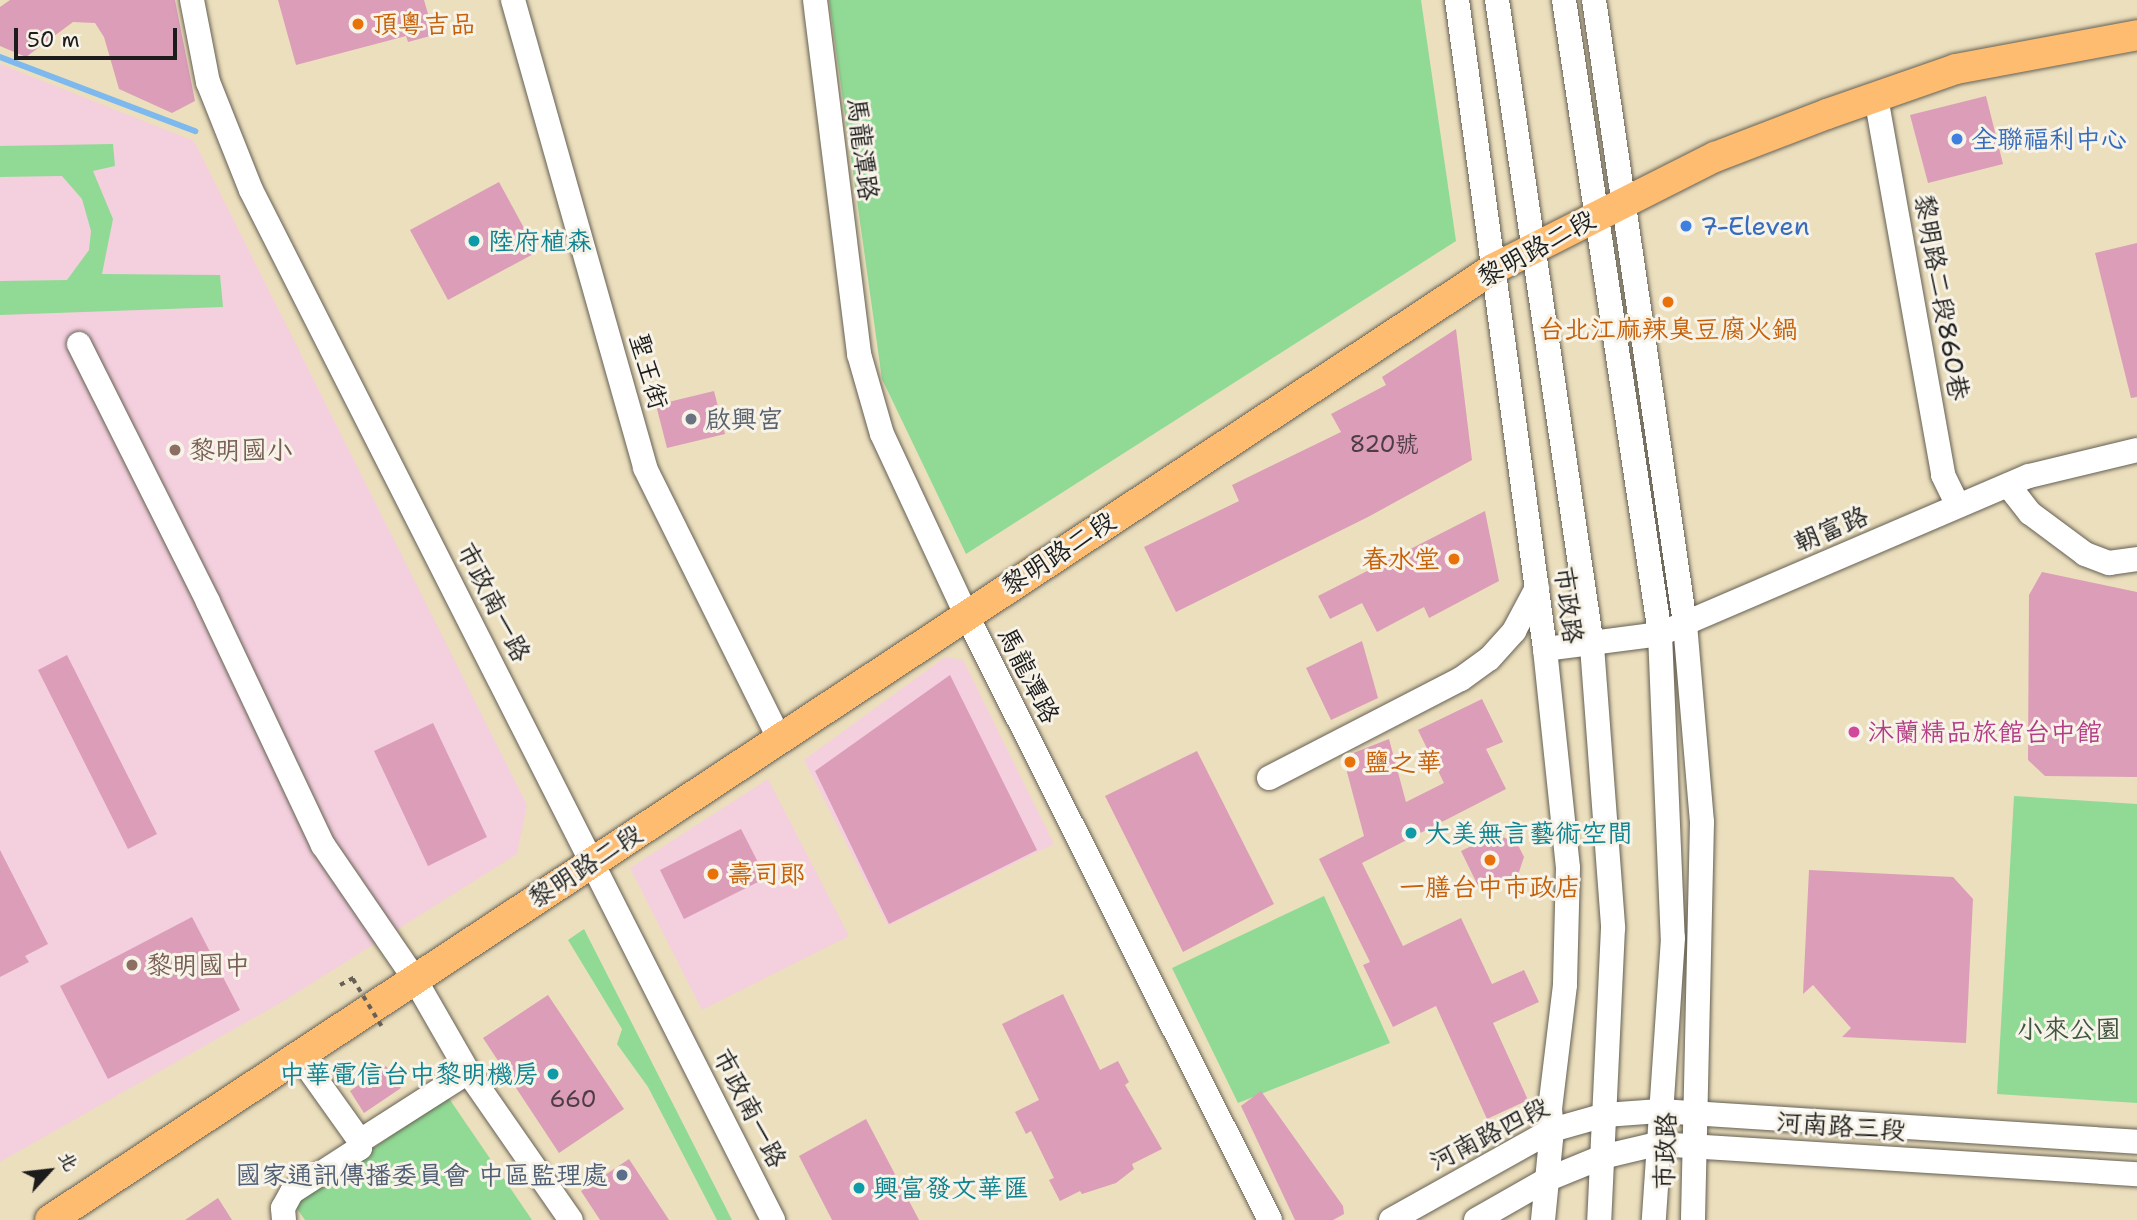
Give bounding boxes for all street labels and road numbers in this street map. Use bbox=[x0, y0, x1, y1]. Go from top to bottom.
street label: 馬龍潭路 bbox=[841, 95, 885, 203]
street label: 黎明路二段860巷 bbox=[1908, 191, 1976, 403]
street label: 黎明路二段 bbox=[1472, 203, 1600, 293]
street label: 聖王街 bbox=[623, 329, 675, 413]
street label: 朝富路 bbox=[1789, 499, 1873, 559]
street label: 黎明路二段 bbox=[995, 505, 1121, 601]
street label: 市政南一路 bbox=[451, 537, 537, 667]
street label: 市政路 bbox=[1549, 564, 1589, 646]
street label: 馬龍潭路 bbox=[991, 622, 1067, 728]
street label: 黎明路二段 bbox=[522, 818, 648, 914]
street label: 市政南一路 bbox=[707, 1043, 793, 1173]
street label: 河南路四段 bbox=[1424, 1091, 1554, 1177]
street label: 河南路三段 bbox=[1775, 1106, 1907, 1146]
street label: 市政路 bbox=[1648, 1111, 1682, 1191]

